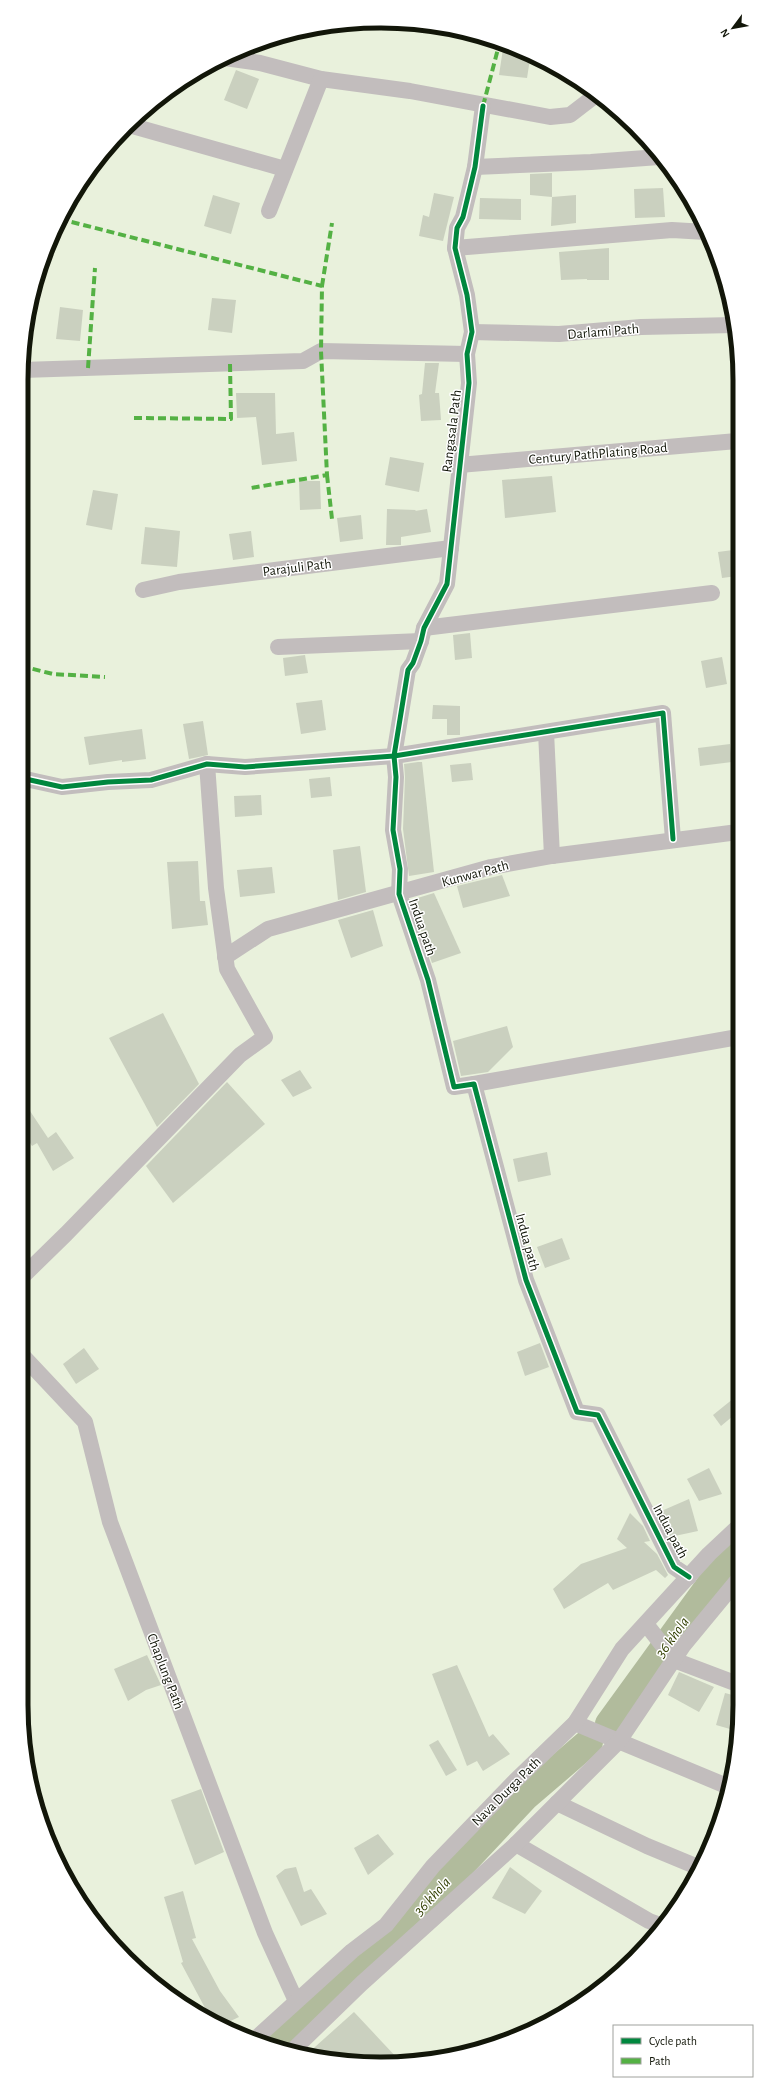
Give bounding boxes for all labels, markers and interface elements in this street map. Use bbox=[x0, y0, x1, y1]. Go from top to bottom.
north arrow bbox=[713, 8, 753, 48]
text: N bbox=[718, 27, 732, 39]
street label: Darlami Path bbox=[567, 322, 639, 342]
street label: Rangasala Path bbox=[440, 389, 464, 473]
street label: Century PathPlating Road bbox=[528, 441, 668, 467]
street label: Parajuli Path bbox=[262, 557, 332, 579]
street label: Kunwar Path bbox=[440, 858, 510, 890]
street label: Indua path bbox=[406, 897, 438, 958]
street label: Indua path bbox=[513, 1212, 541, 1273]
street label: Indua path bbox=[650, 1502, 690, 1561]
water label: 36 khola bbox=[653, 1614, 692, 1660]
street label: Chaplung Path bbox=[144, 1631, 186, 1711]
street label: Nava Durga Path bbox=[470, 1755, 544, 1829]
water label: 36 khola bbox=[411, 1874, 453, 1918]
legend bbox=[613, 2025, 753, 2077]
text: Cycle path bbox=[649, 2035, 697, 2048]
text: Path bbox=[649, 2055, 671, 2067]

